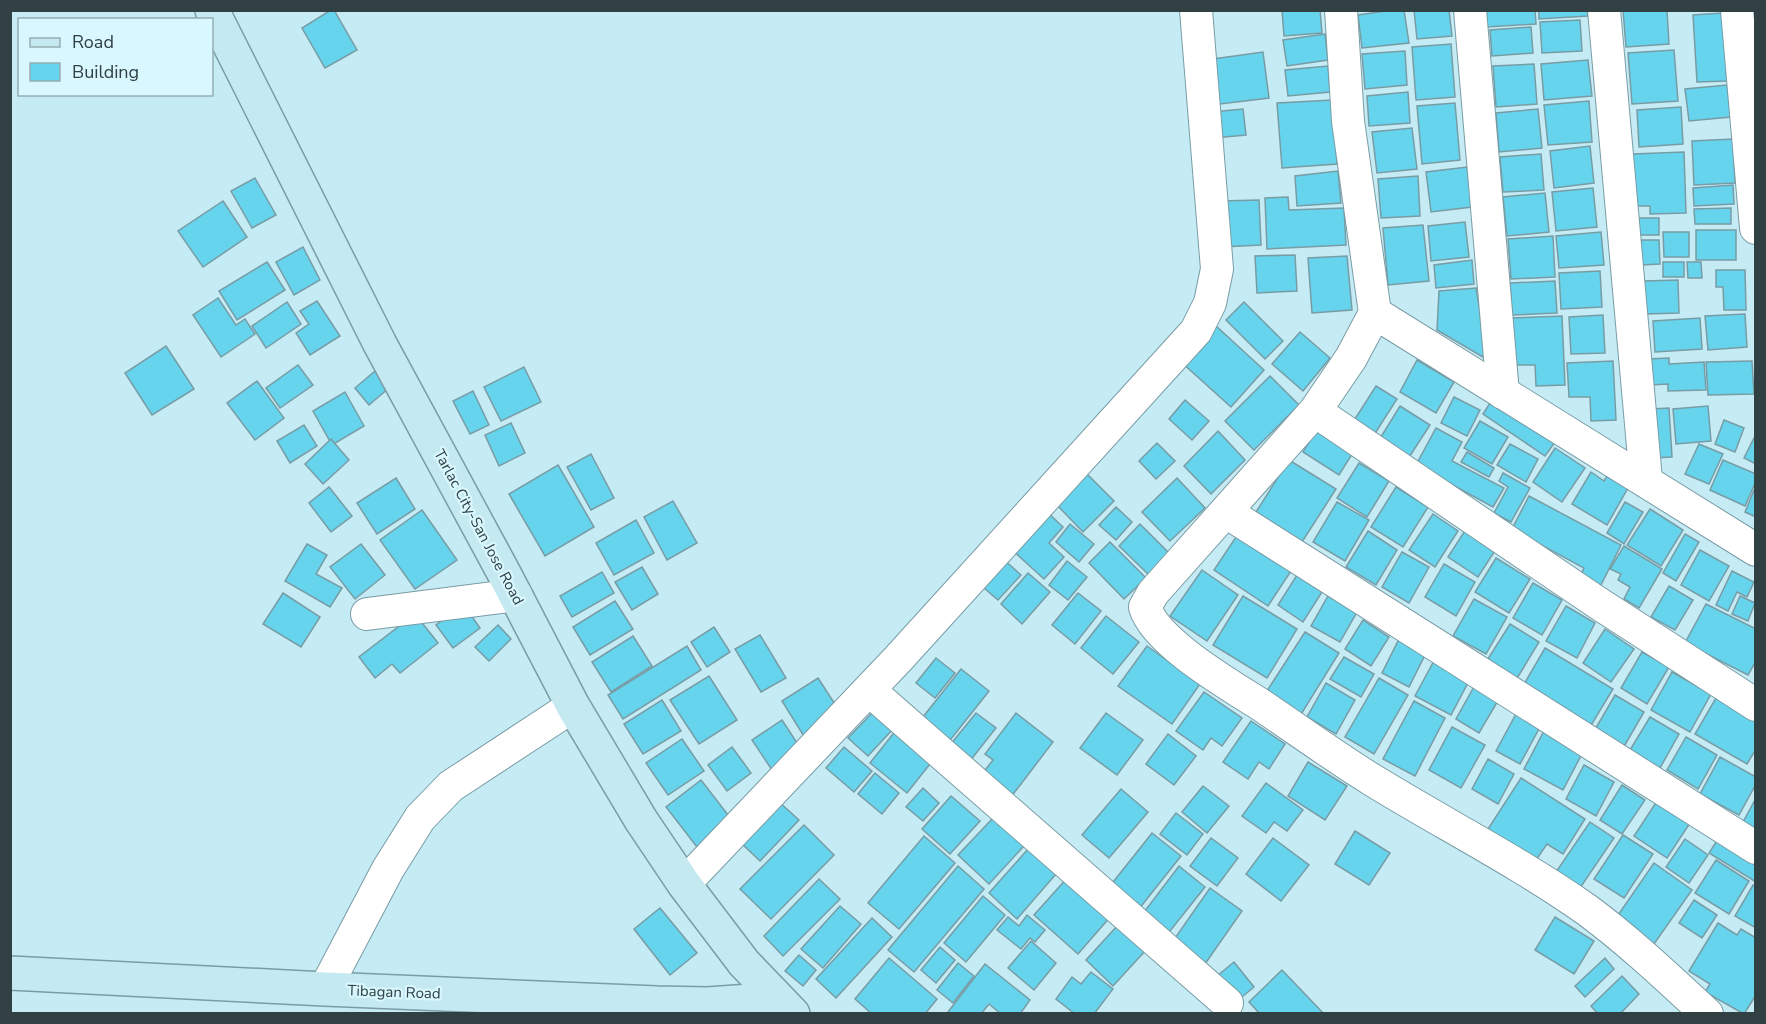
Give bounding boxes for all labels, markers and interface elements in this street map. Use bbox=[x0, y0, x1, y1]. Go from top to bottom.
legend bbox=[18, 18, 213, 96]
text: Road bbox=[72, 30, 114, 54]
text: Building bbox=[72, 60, 139, 84]
street label: Tarlac City-San Jose Road bbox=[429, 446, 529, 608]
street label: Tibagan Road bbox=[347, 980, 441, 1004]

